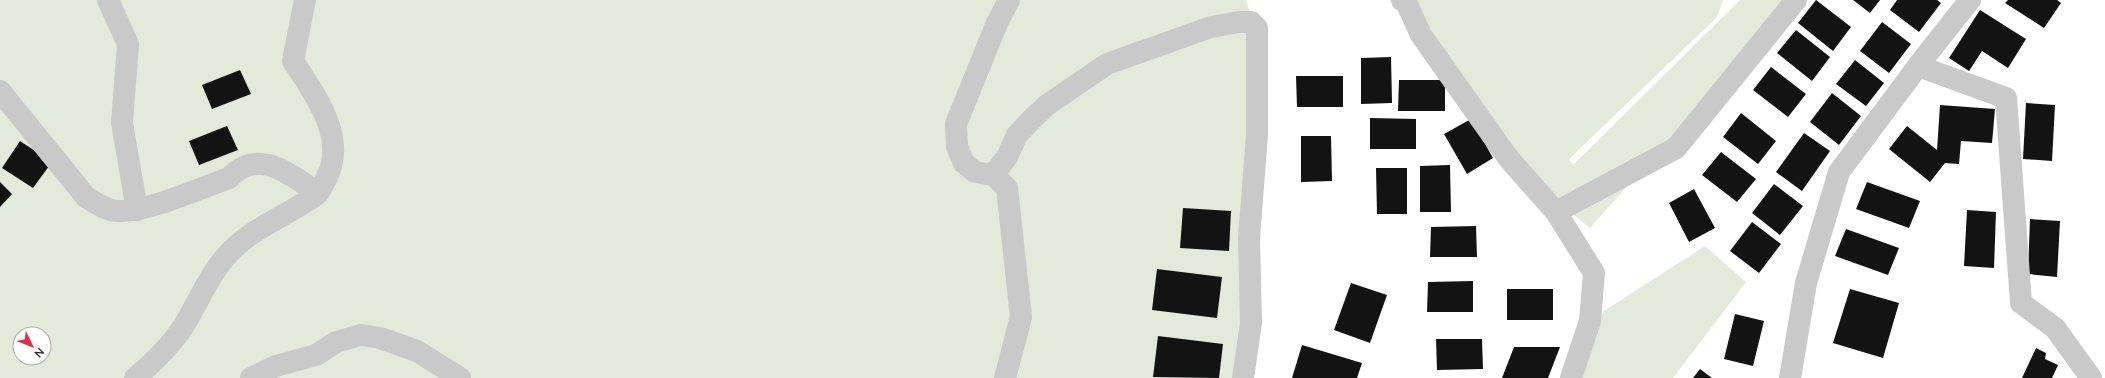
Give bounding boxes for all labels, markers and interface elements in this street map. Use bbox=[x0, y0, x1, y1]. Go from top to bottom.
north arrow bbox=[12, 326, 52, 366]
text: N bbox=[31, 344, 47, 361]

